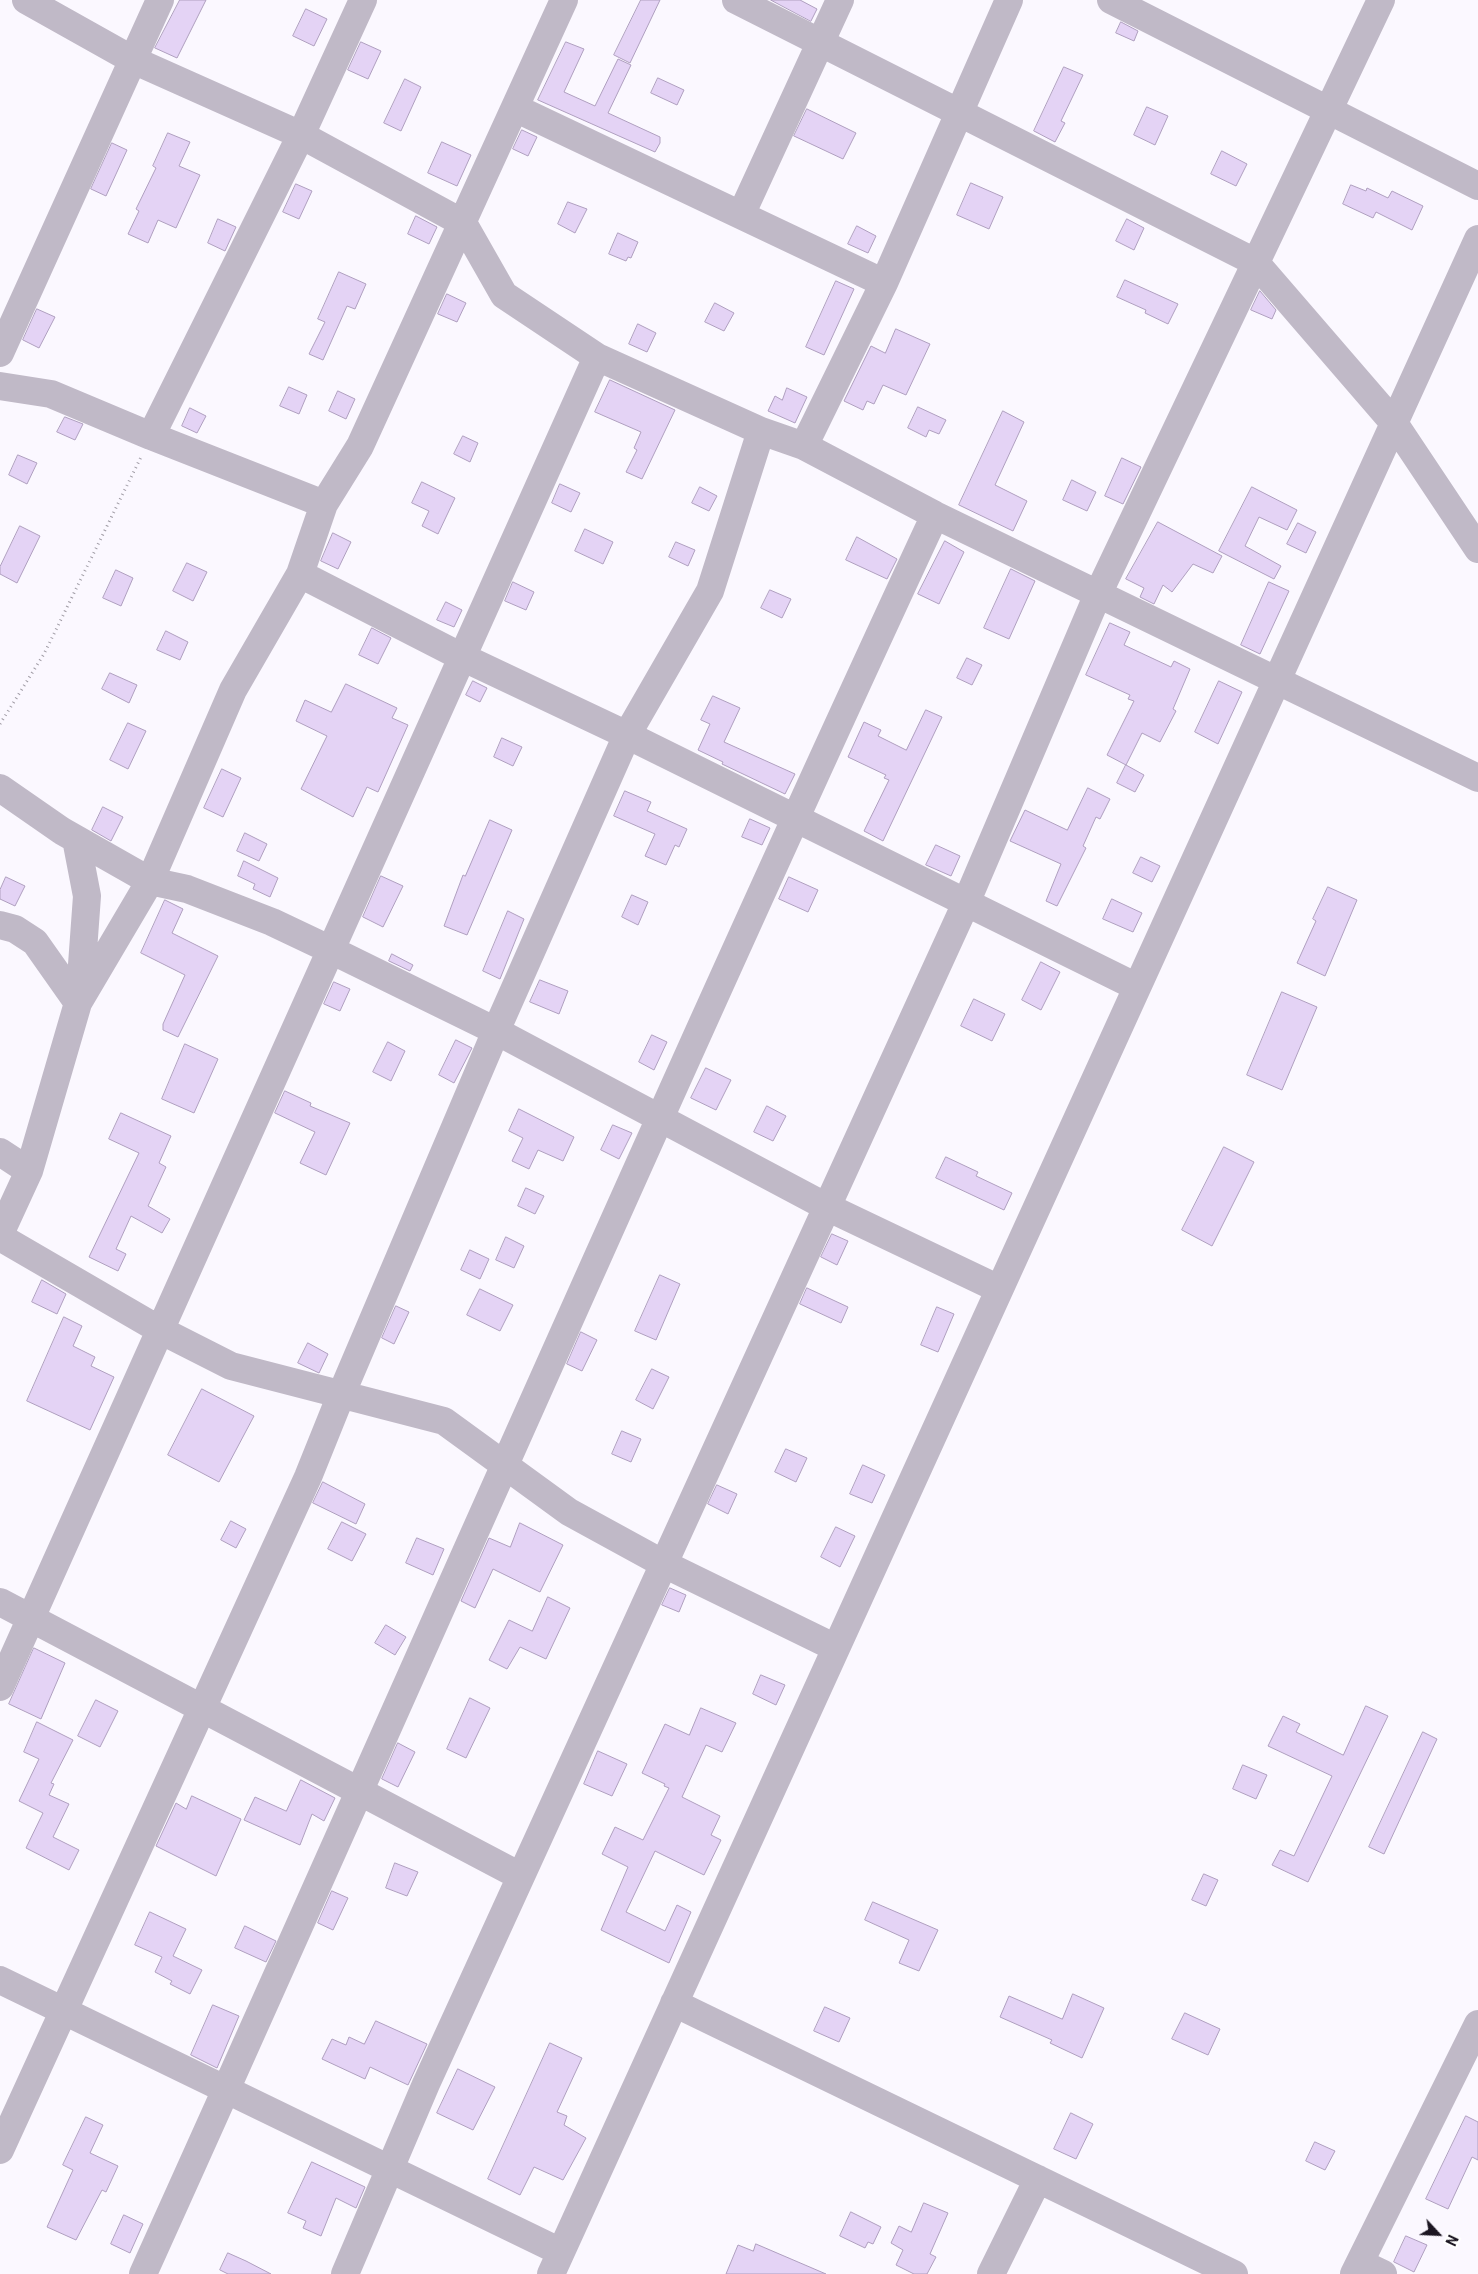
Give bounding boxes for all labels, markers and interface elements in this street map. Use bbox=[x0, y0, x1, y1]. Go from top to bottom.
north arrow bbox=[1413, 2209, 1463, 2259]
text: N bbox=[1442, 2232, 1461, 2248]

